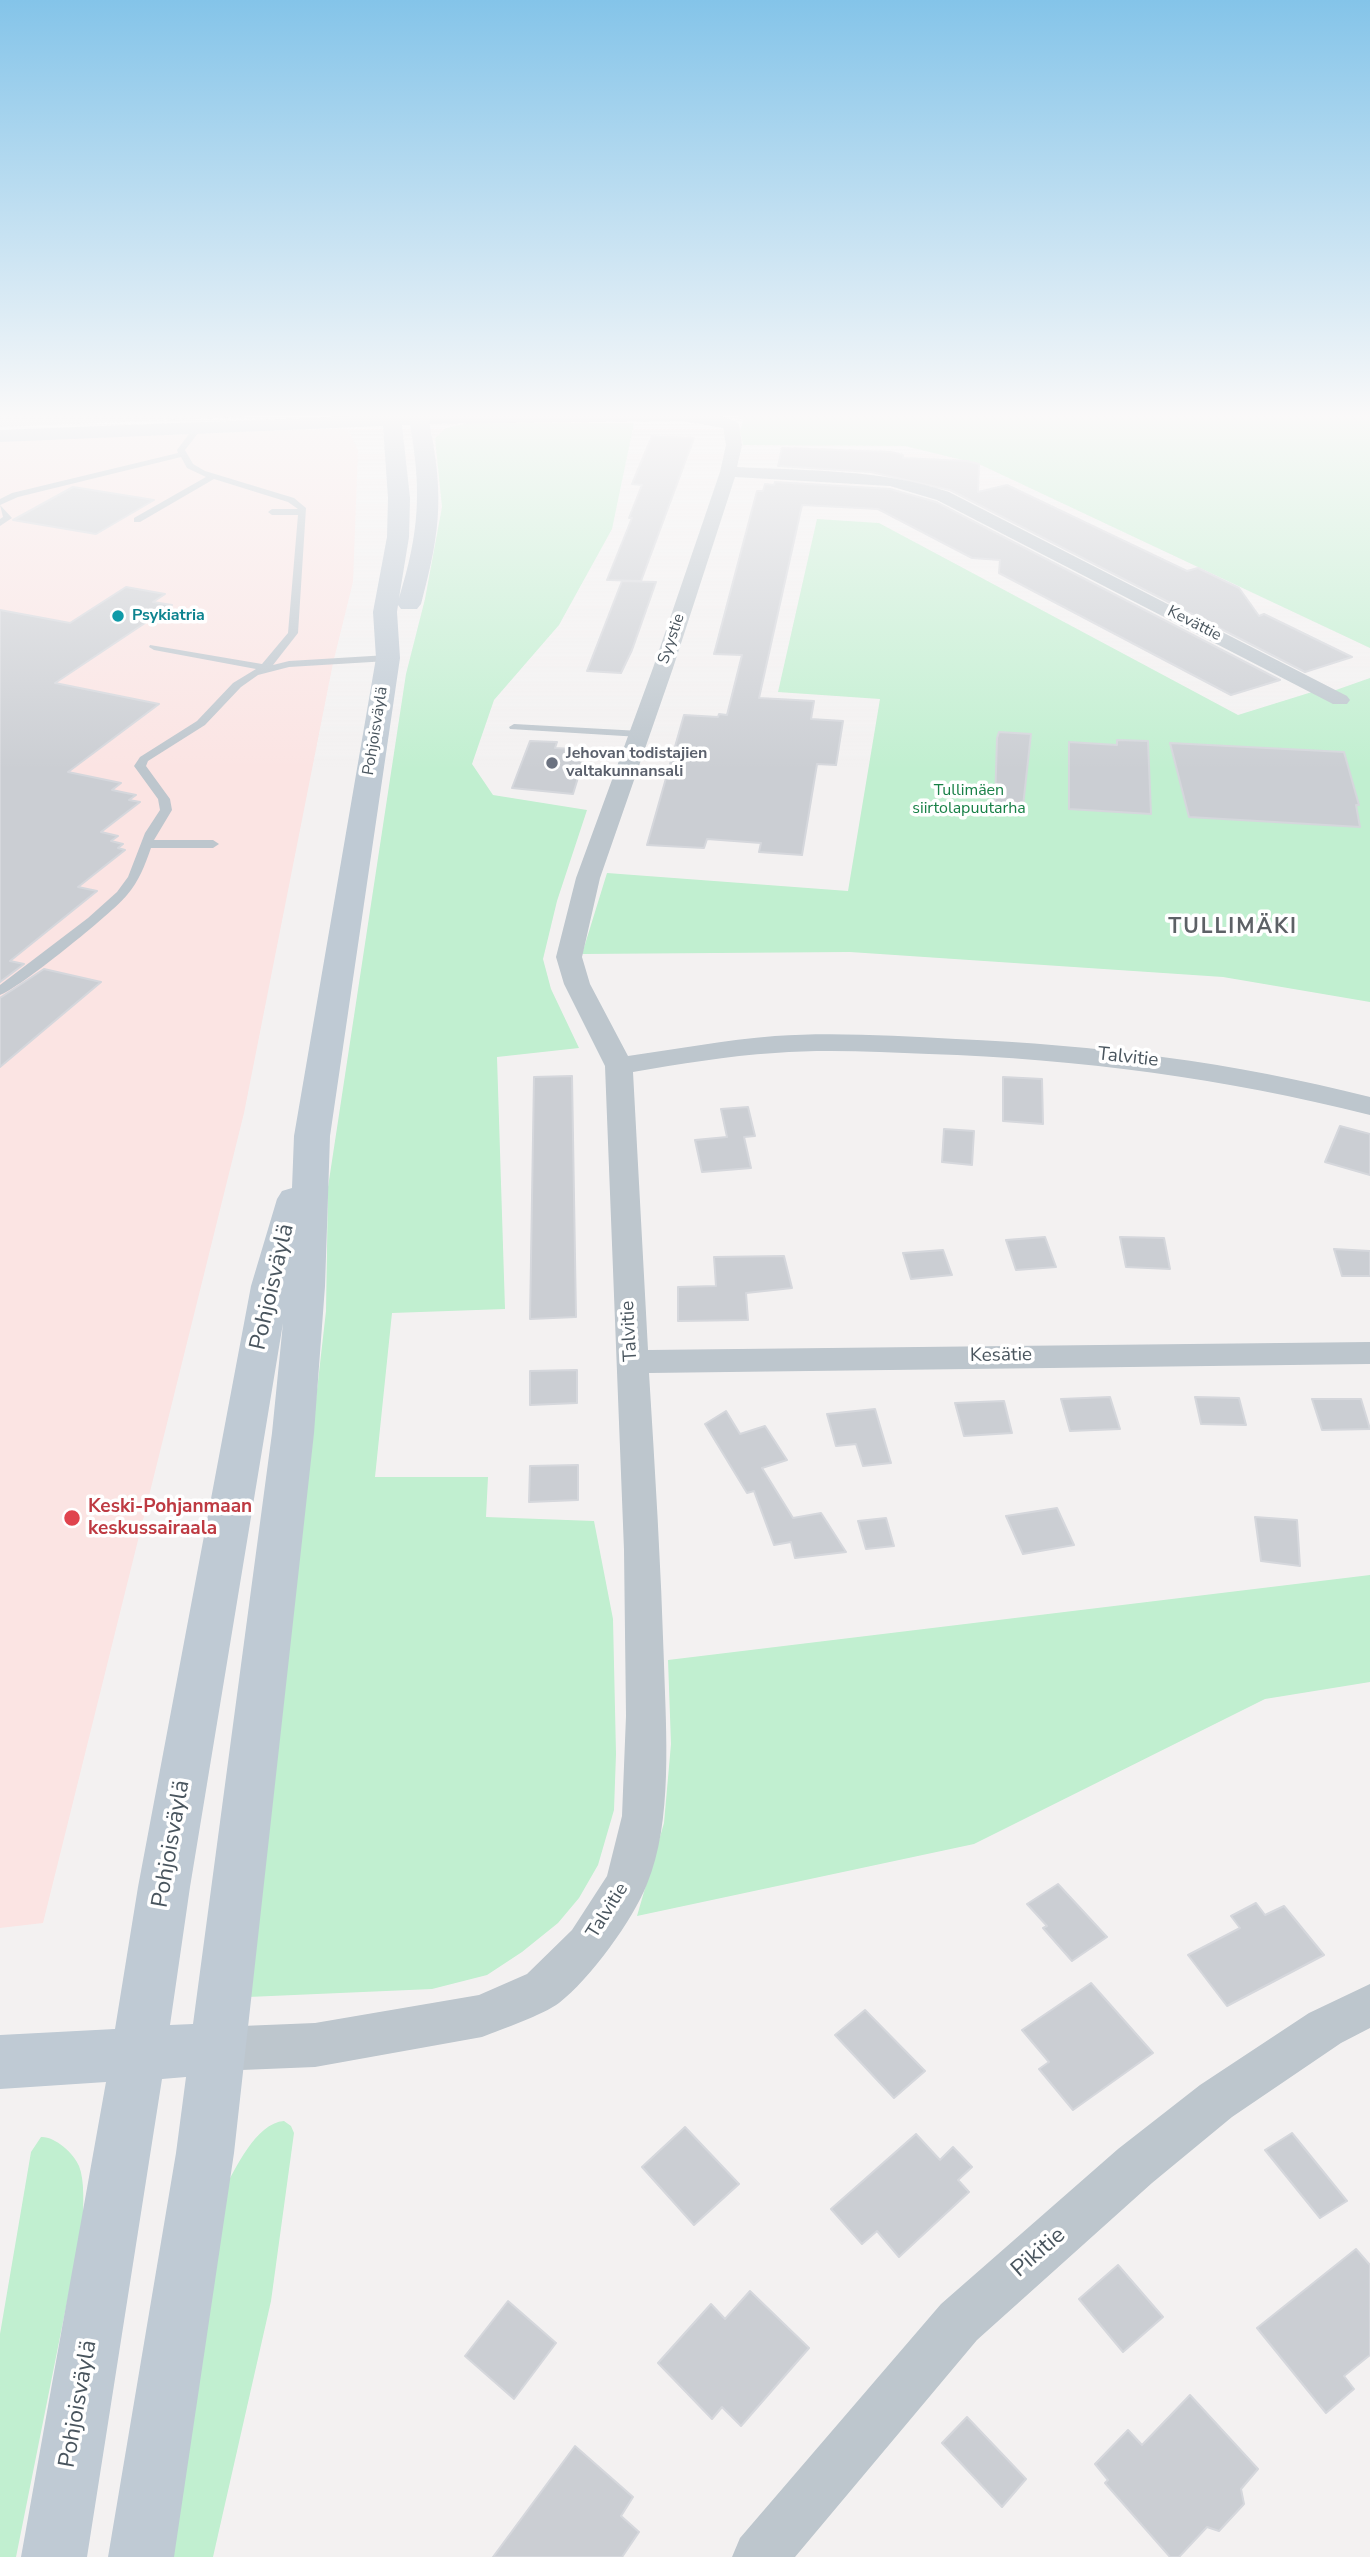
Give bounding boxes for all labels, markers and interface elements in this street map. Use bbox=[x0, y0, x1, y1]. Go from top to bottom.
street label: Kevättie bbox=[1164, 602, 1224, 646]
place label: Psykiatria bbox=[132, 606, 205, 626]
marker: Psykiatria bbox=[110, 608, 126, 624]
street label: Syystie bbox=[654, 611, 690, 667]
street label: Pohjoisväylä bbox=[360, 685, 392, 777]
place label: Jehovan todistajien valtakunnansali bbox=[566, 744, 707, 782]
marker: Jehovan todistajien valtakunnansali bbox=[544, 755, 560, 771]
park label: Tullimäen siirtolapuutarha bbox=[912, 781, 1026, 819]
district label: TULLIMÄKI bbox=[1169, 915, 1297, 941]
street label: Talvitie bbox=[1097, 1043, 1159, 1073]
street label: Pohjoisväylä bbox=[245, 1221, 301, 1353]
street label: Talvitie bbox=[617, 1300, 643, 1362]
street label: Kesätie bbox=[970, 1344, 1032, 1368]
place label: Keski-Pohjanmaan keskussairaala bbox=[88, 1496, 252, 1540]
marker: Keski-Pohjanmaan keskussairaala bbox=[62, 1508, 82, 1528]
street label: Pohjoisväylä bbox=[147, 1778, 197, 1910]
street label: Talvitie bbox=[582, 1879, 634, 1943]
street label: Pikitie bbox=[1006, 2222, 1072, 2284]
street label: Pohjoisväylä bbox=[54, 2338, 104, 2470]

